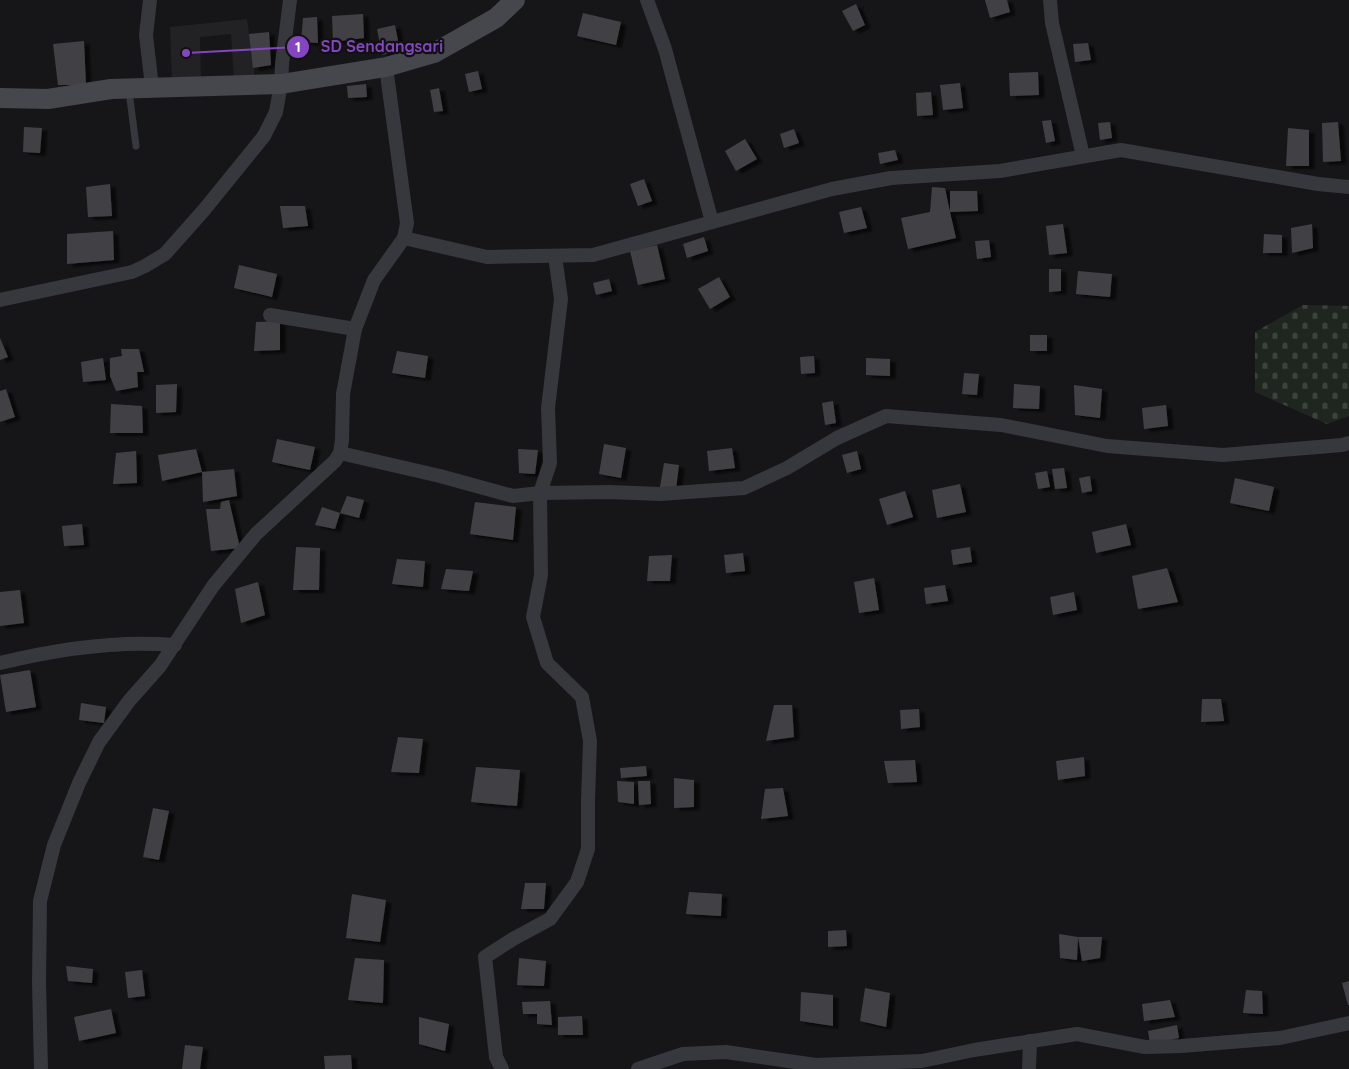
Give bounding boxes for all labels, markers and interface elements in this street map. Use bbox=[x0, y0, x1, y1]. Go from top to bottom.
callout: SD Sendangsari bbox=[286, 31, 453, 62]
text: SD Sendangsari bbox=[321, 36, 443, 56]
text: 1 bbox=[295, 37, 301, 56]

